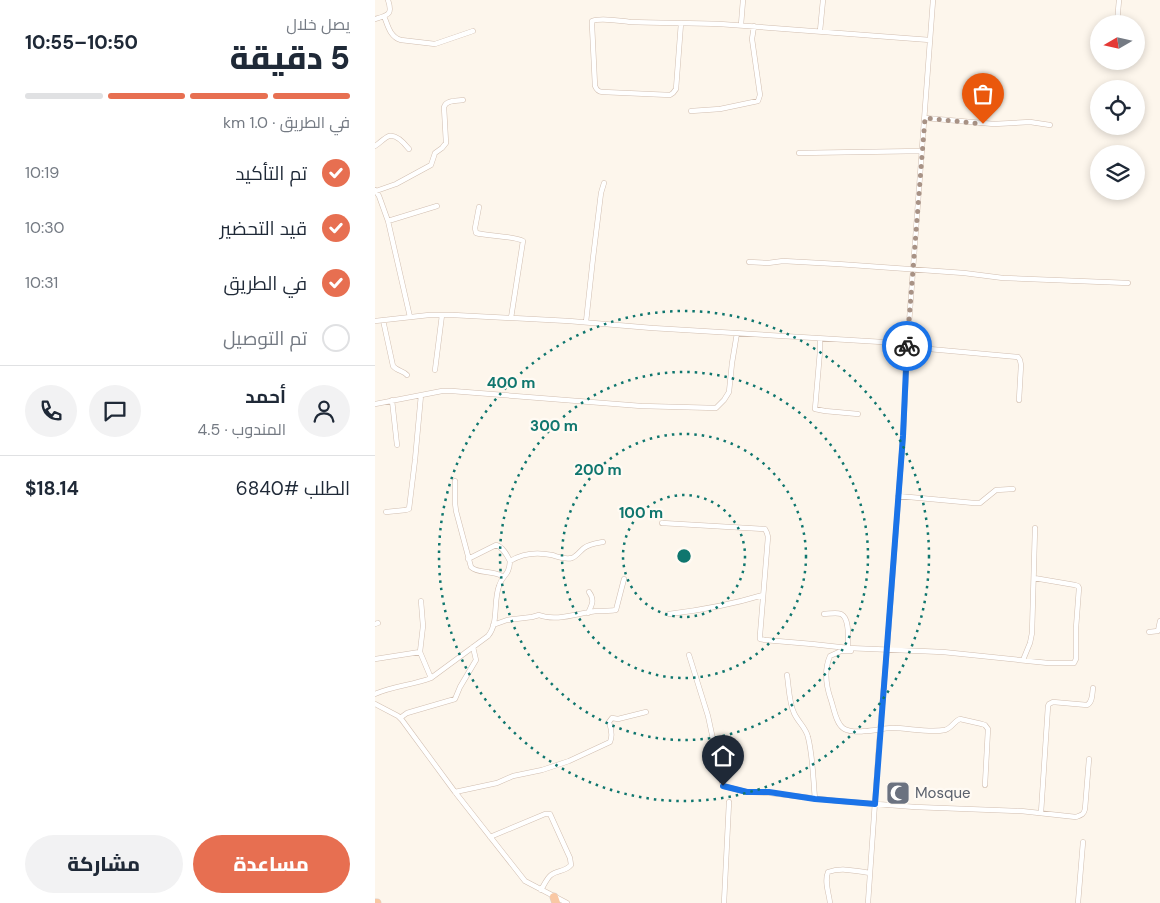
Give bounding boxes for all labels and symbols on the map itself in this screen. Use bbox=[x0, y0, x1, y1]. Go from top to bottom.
north arrow bbox=[1090, 15, 1145, 70]
pin bbox=[962, 73, 1004, 124]
courier bbox=[882, 321, 932, 371]
text: 400 m bbox=[487, 373, 535, 393]
text: 300 m bbox=[530, 416, 578, 436]
text: 200 m bbox=[574, 460, 622, 480]
text: 100 m bbox=[619, 503, 663, 523]
centre of rings bbox=[675, 547, 693, 565]
pin bbox=[702, 735, 744, 786]
mosque icon: Mosque bbox=[885, 780, 911, 806]
place label: Mosque bbox=[915, 783, 971, 803]

